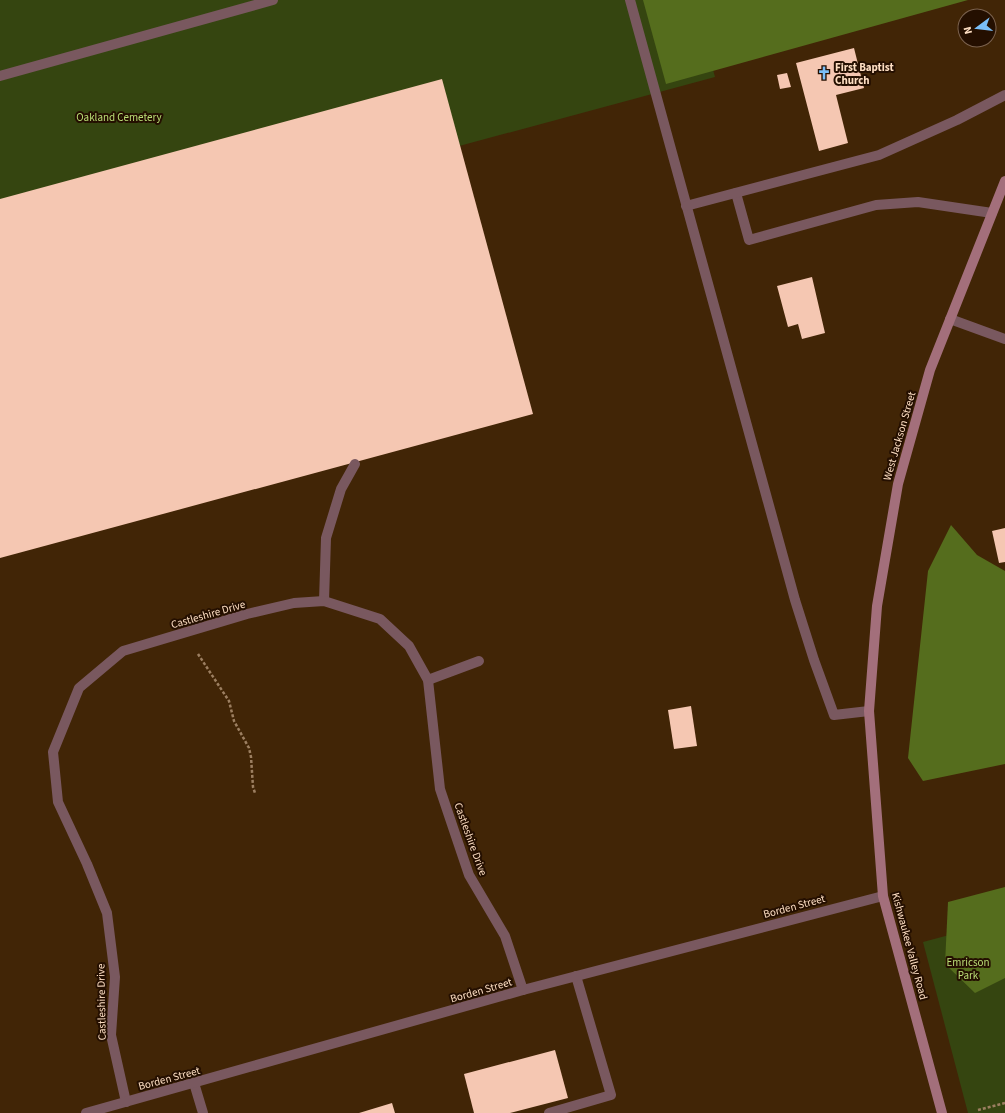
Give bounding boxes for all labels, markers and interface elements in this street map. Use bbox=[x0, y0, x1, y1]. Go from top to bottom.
north arrow bbox=[957, 8, 997, 48]
text: N bbox=[960, 25, 976, 36]
place label: First Baptist Church bbox=[835, 60, 895, 88]
church icon: First Baptist Church bbox=[816, 65, 832, 81]
park label: Oakland Cemetery bbox=[76, 110, 162, 125]
street label: West Jackson Street bbox=[880, 390, 919, 482]
street label: Castleshire Drive bbox=[169, 597, 248, 632]
street label: Castleshire Drive bbox=[450, 801, 491, 878]
street label: Borden Street bbox=[762, 891, 827, 922]
street label: Kishwaukee Valley Road bbox=[888, 891, 931, 1001]
park label: Emricson Park bbox=[946, 955, 990, 983]
street label: Castleshire Drive bbox=[93, 963, 110, 1040]
street label: Borden Street bbox=[449, 974, 514, 1006]
street label: Borden Street bbox=[137, 1063, 202, 1094]

